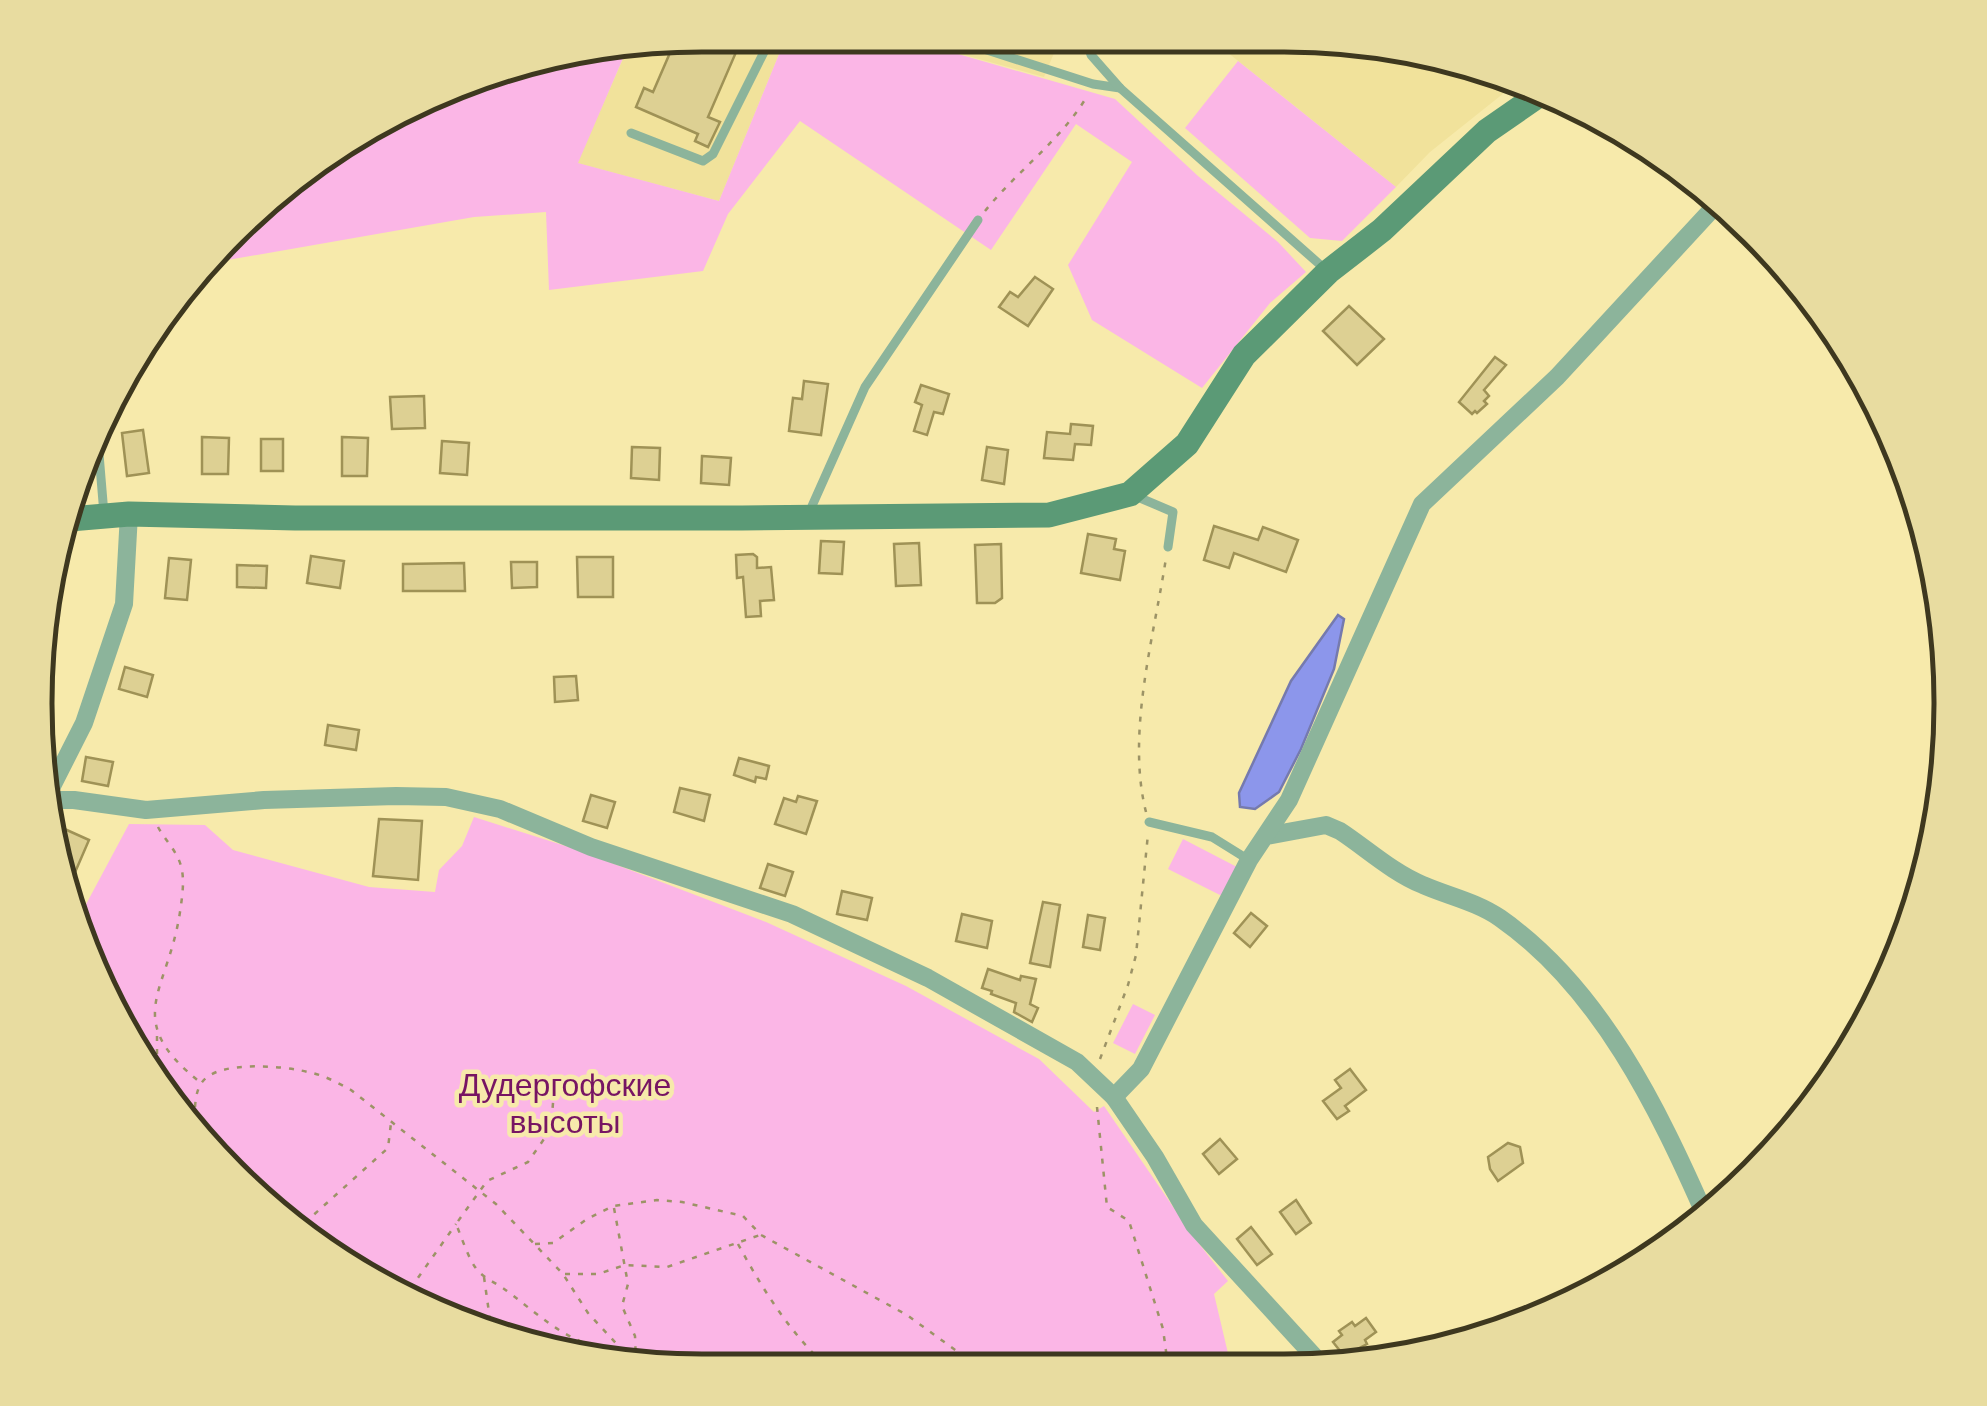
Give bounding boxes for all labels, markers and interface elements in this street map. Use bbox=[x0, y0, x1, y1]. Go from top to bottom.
park label: Дудергофские высоты bbox=[459, 1064, 671, 1143]

